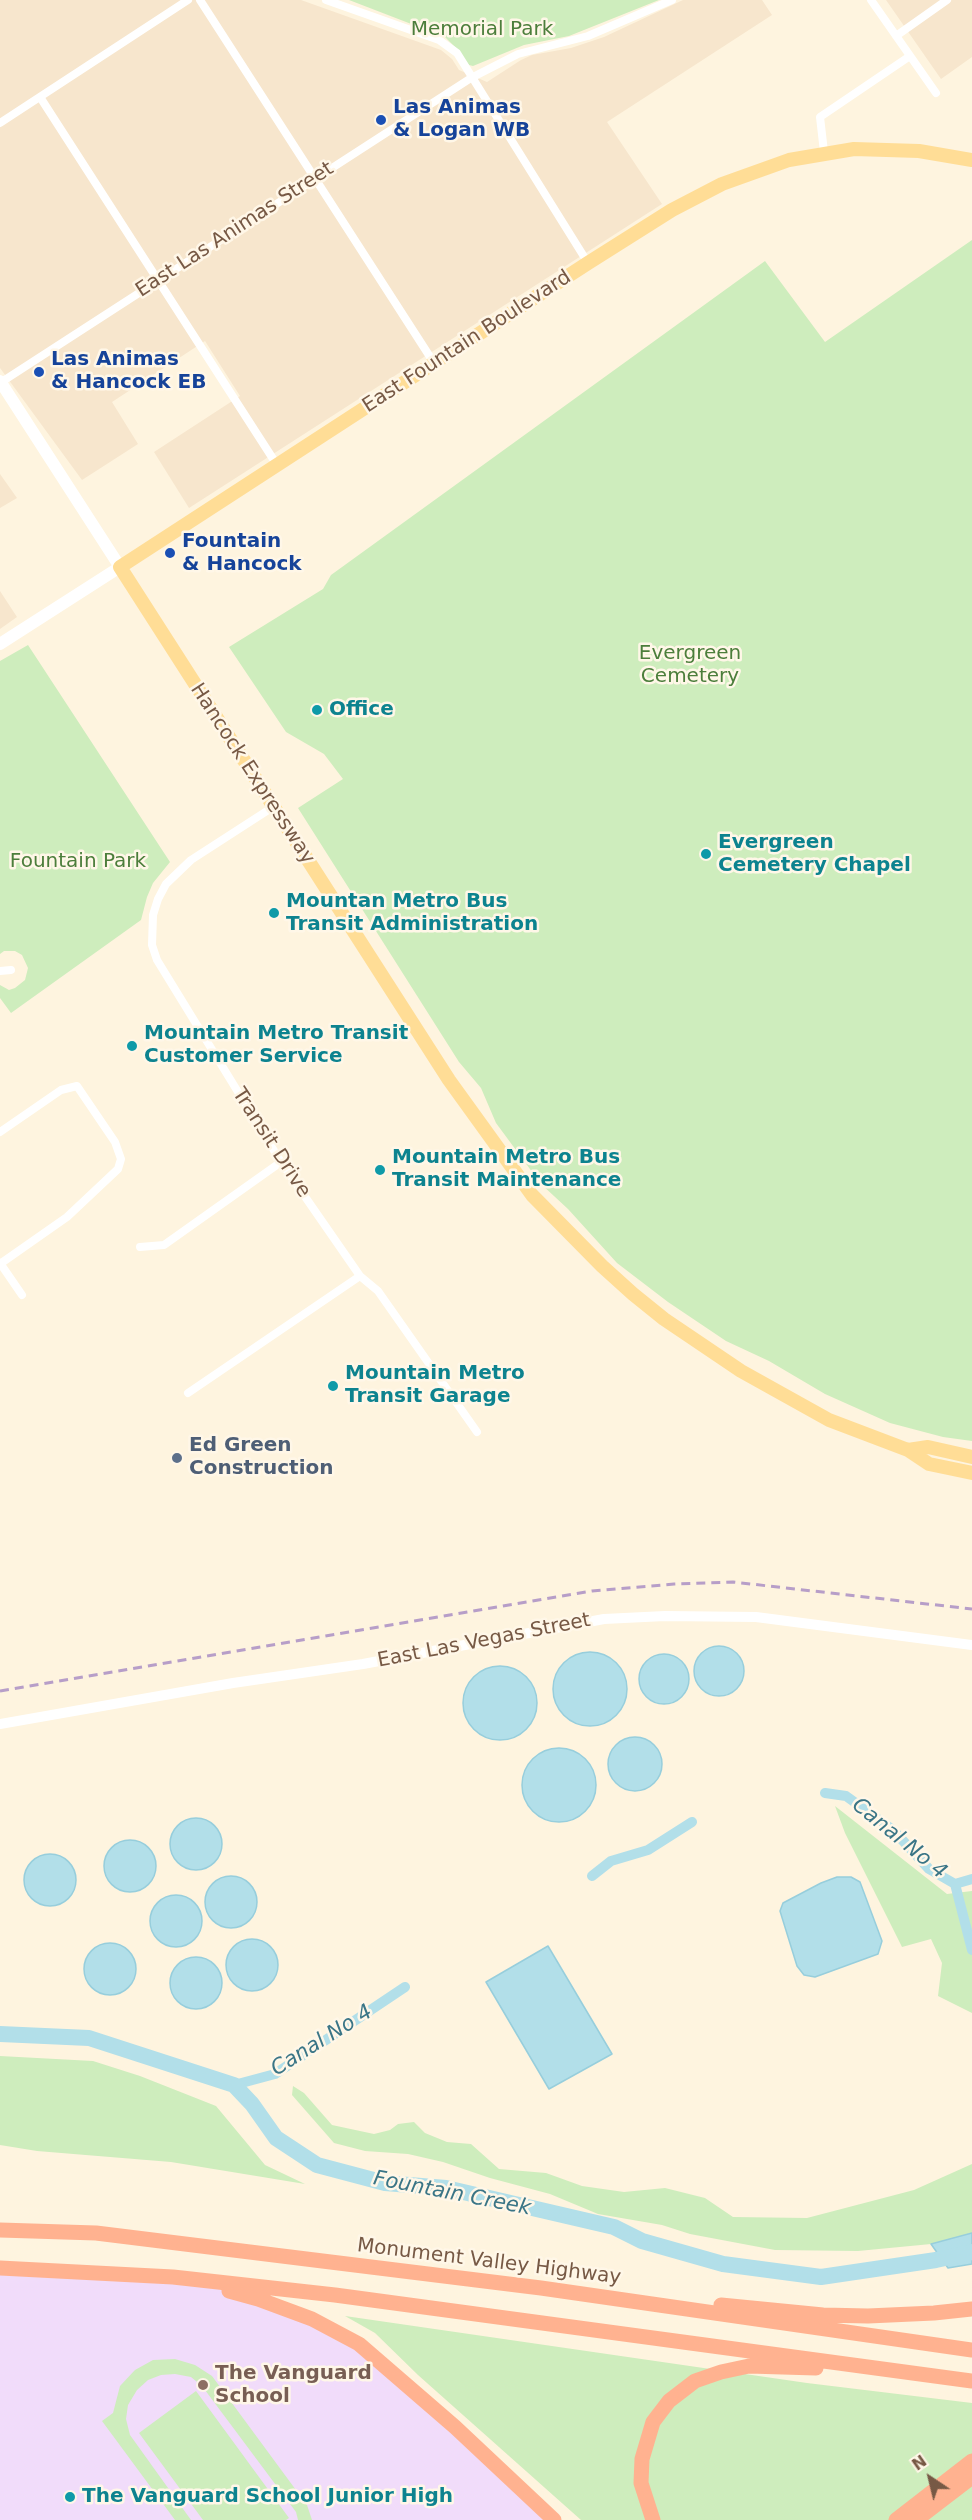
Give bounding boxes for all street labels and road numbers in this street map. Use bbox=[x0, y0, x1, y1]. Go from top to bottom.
street label: East Las Animas Street bbox=[132, 157, 338, 303]
street label: East Fountain Boulevard bbox=[358, 266, 576, 418]
street label: Hancock Expressway bbox=[185, 679, 319, 869]
street label: Transit Drive bbox=[227, 1084, 315, 1202]
street label: East Las Vegas Street bbox=[375, 1609, 593, 1673]
street label: Monument Valley Highway bbox=[356, 2234, 622, 2290]

